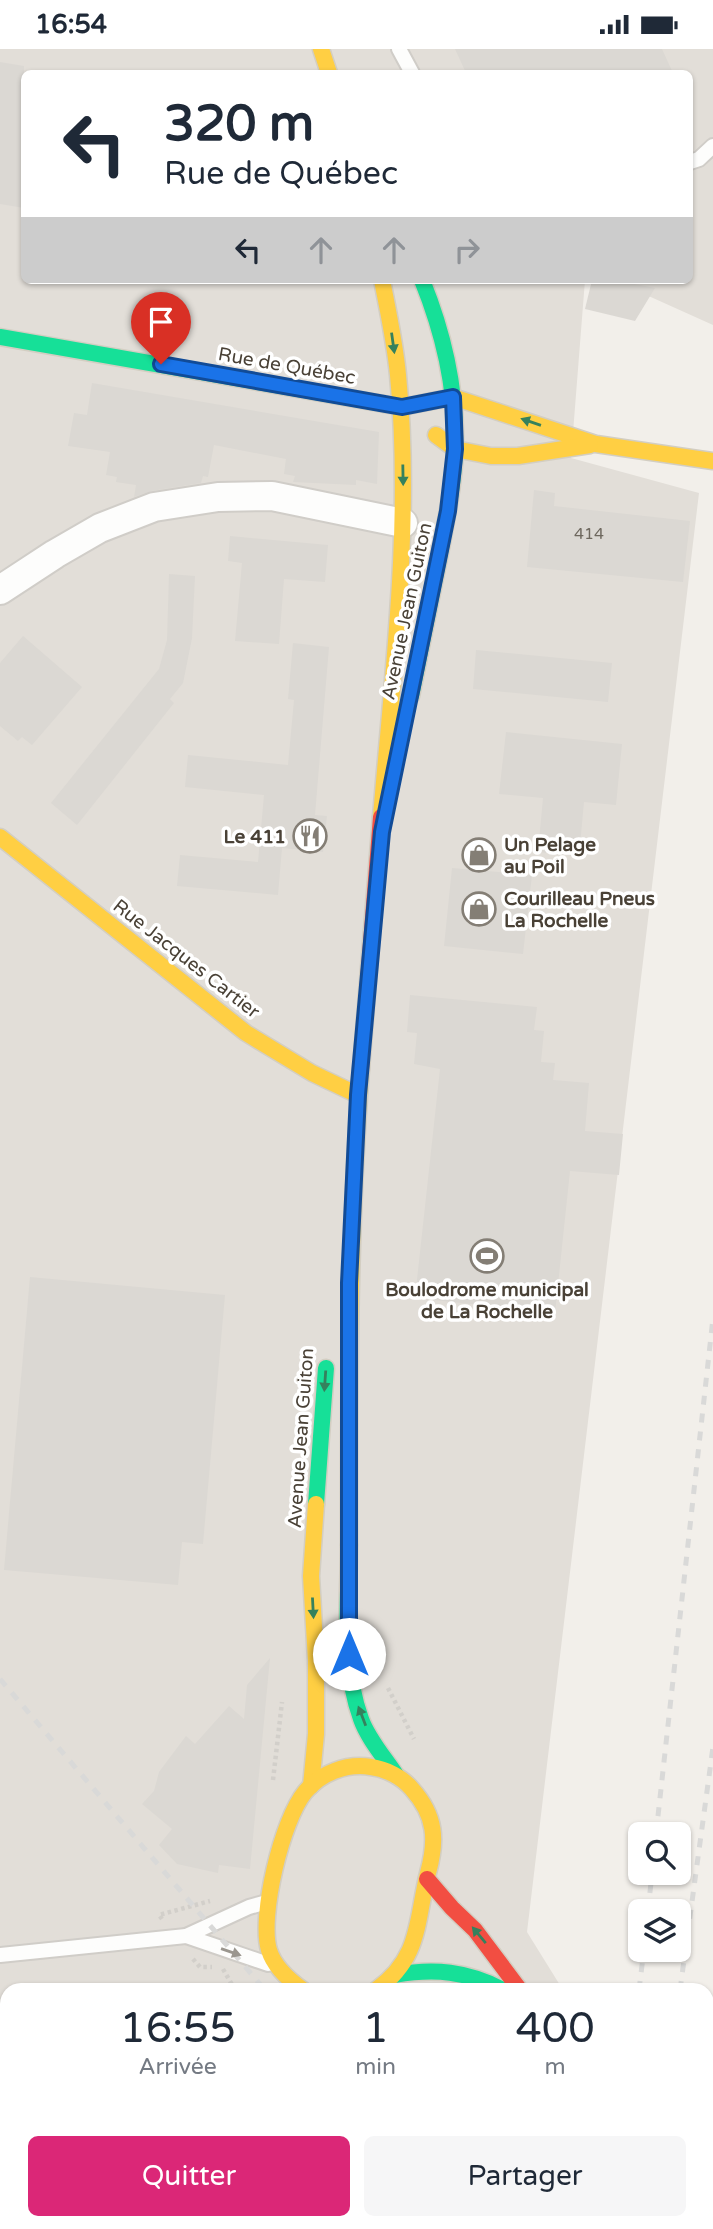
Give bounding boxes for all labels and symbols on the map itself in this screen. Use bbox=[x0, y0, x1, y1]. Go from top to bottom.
pin bbox=[131, 292, 191, 364]
one-way arrow bbox=[388, 332, 399, 354]
street label: Rue de Québec bbox=[216, 343, 357, 389]
one-way arrow bbox=[521, 416, 542, 427]
one-way arrow bbox=[397, 464, 409, 486]
street label: Avenue Jean Guiton bbox=[377, 521, 437, 702]
house number: 414 bbox=[574, 524, 604, 544]
restaurant icon: Le 411 bbox=[291, 817, 329, 855]
place label: Le 411 bbox=[224, 826, 286, 848]
place label: Un Pelage au Poil bbox=[504, 834, 596, 878]
shop icon: Un Pelage au Poil bbox=[460, 836, 498, 874]
place label: Courilleau Pneus La Rochelle bbox=[504, 888, 655, 932]
shop icon: Courilleau Pneus La Rochelle bbox=[460, 890, 498, 928]
street label: Rue Jacques Cartier bbox=[109, 895, 265, 1023]
sports icon: Boulodrome municipal de La Rochelle bbox=[468, 1237, 506, 1275]
place label: Boulodrome municipal de La Rochelle bbox=[385, 1279, 589, 1323]
street label: Avenue Jean Guiton bbox=[284, 1347, 318, 1529]
one-way arrow bbox=[319, 1371, 330, 1393]
one-way arrow bbox=[307, 1598, 318, 1620]
position arrow bbox=[312, 1617, 386, 1691]
one-way arrow bbox=[356, 1706, 367, 1727]
one-way arrow bbox=[472, 1927, 487, 1944]
one-way arrow bbox=[221, 1948, 242, 1958]

